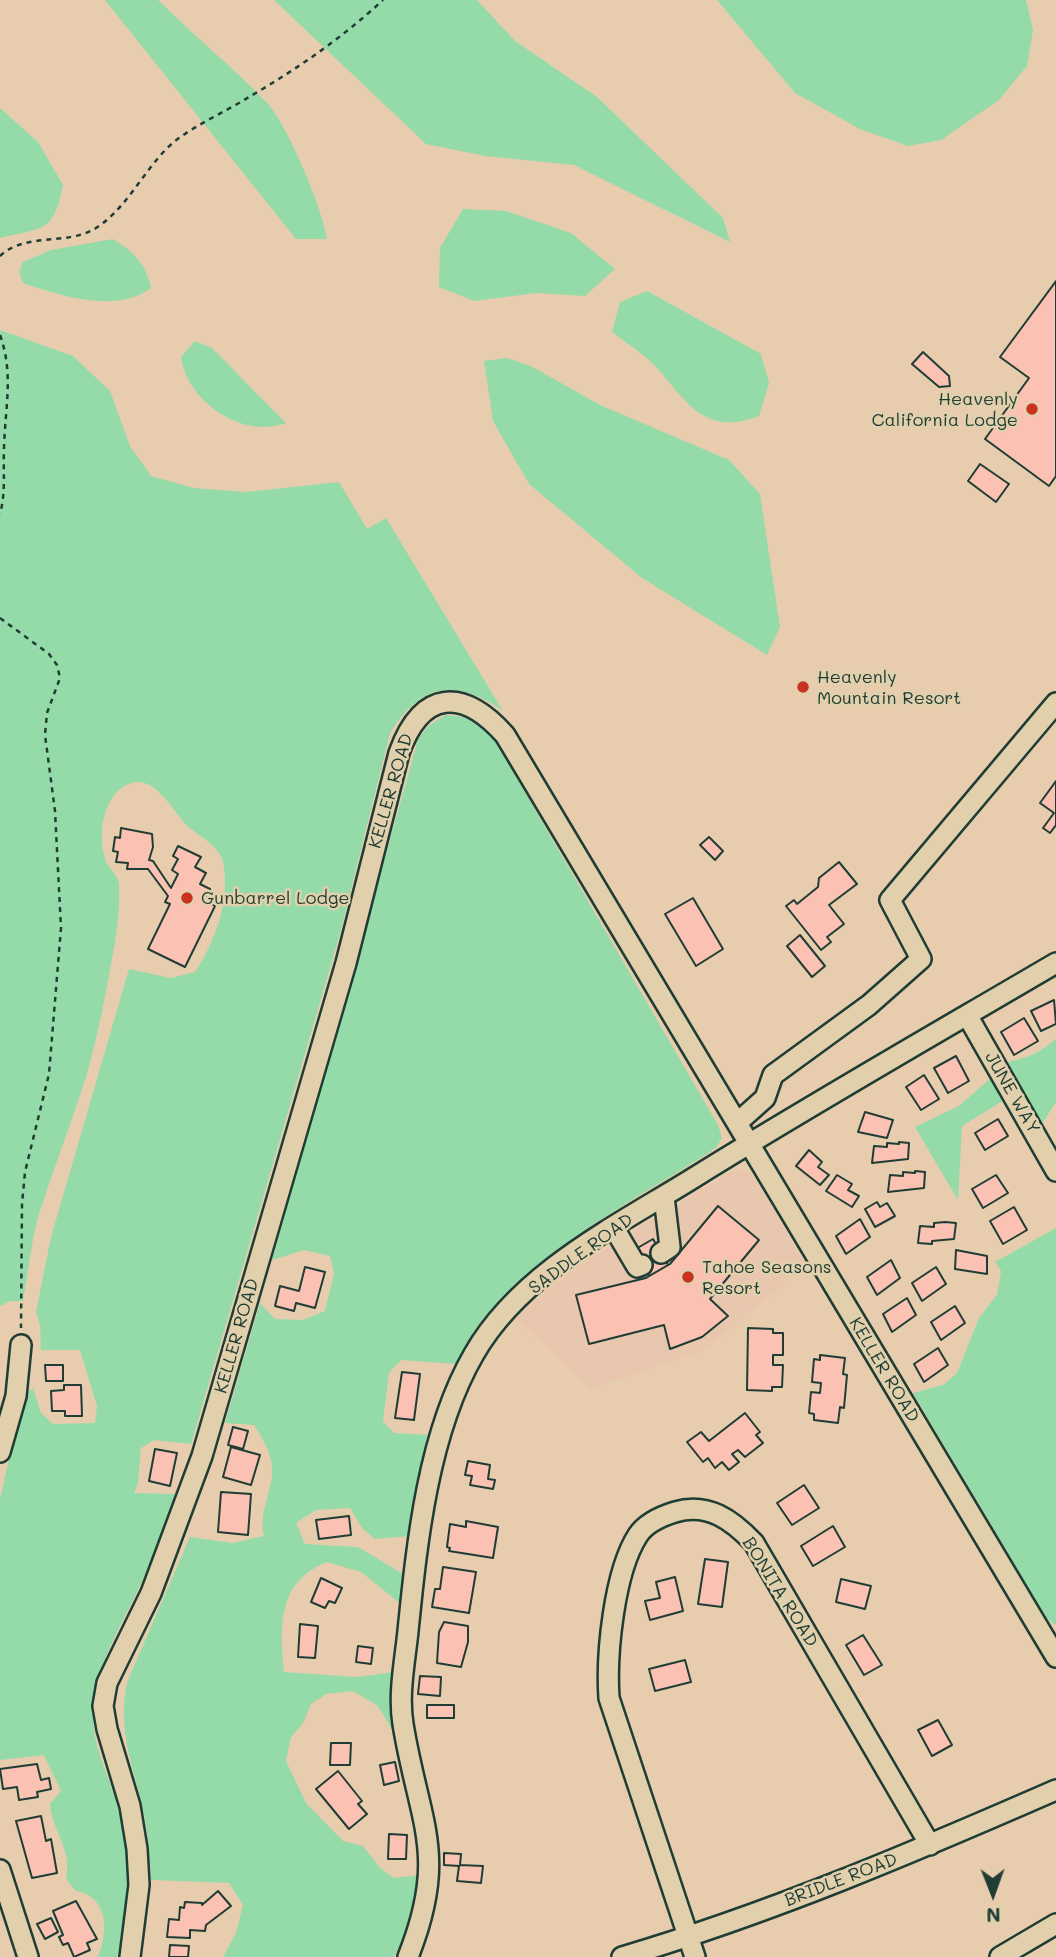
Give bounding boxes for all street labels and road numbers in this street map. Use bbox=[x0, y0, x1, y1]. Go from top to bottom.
street label: KELLER ROAD bbox=[364, 731, 418, 851]
street label: JUNE WAY bbox=[980, 1048, 1044, 1138]
street label: SADDLE ROAD bbox=[525, 1209, 637, 1299]
street label: KELLER ROAD bbox=[210, 1276, 264, 1396]
street label: KELLER ROAD bbox=[844, 1314, 924, 1426]
street label: BONITA ROAD bbox=[738, 1533, 822, 1651]
street label: BRIDLE ROAD bbox=[782, 1849, 900, 1911]

